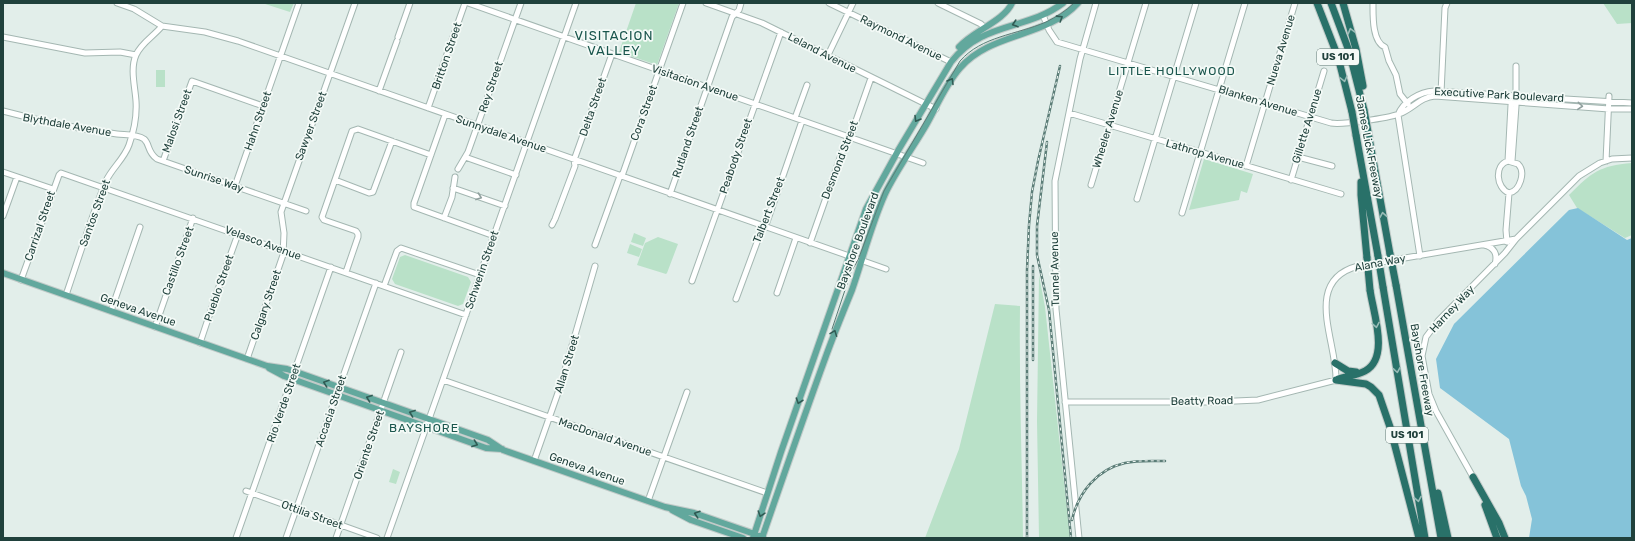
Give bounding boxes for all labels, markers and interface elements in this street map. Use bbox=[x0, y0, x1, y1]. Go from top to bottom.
street label: Raymond Avenue bbox=[858, 13, 944, 63]
street label: Nueva Avenue bbox=[1264, 13, 1298, 87]
one-way arrow bbox=[1056, 15, 1063, 23]
one-way arrow bbox=[1012, 19, 1019, 28]
street label: Britton Street bbox=[429, 20, 465, 91]
one-way arrow bbox=[1348, 27, 1356, 34]
district label: VISITACION VALLEY bbox=[575, 28, 653, 58]
street label: Leland Avenue bbox=[786, 30, 858, 76]
road number: US 101 bbox=[1317, 49, 1359, 65]
street label: Rey Street bbox=[476, 59, 506, 114]
street label: Visitacion Avenue bbox=[650, 62, 740, 104]
district label: LITTLE HOLLYWOOD bbox=[1108, 64, 1236, 78]
street label: Delta Street bbox=[577, 75, 609, 138]
one-way arrow bbox=[1339, 76, 1348, 83]
one-way arrow bbox=[947, 78, 954, 85]
street label: Cora Street bbox=[628, 83, 660, 143]
street label: Blanken Avenue bbox=[1217, 83, 1299, 119]
street label: Executive Park Boulevard bbox=[1434, 85, 1564, 105]
street label: Malosi Street bbox=[160, 87, 195, 154]
street label: Gillette Avenue bbox=[1289, 87, 1325, 165]
street label: Wheeler Avenue bbox=[1090, 88, 1126, 170]
street label: Hahn Street bbox=[242, 89, 274, 152]
street label: Sawyer Street bbox=[293, 89, 330, 162]
street label: James Lick Freeway bbox=[1353, 95, 1385, 199]
one-way arrow bbox=[1577, 102, 1583, 111]
street label: Rutland Street bbox=[670, 104, 707, 179]
street label: Blythdale Avenue bbox=[22, 111, 112, 139]
street label: Sunnydale Avenue bbox=[454, 112, 548, 156]
one-way arrow bbox=[914, 115, 921, 122]
street label: Peabody Street bbox=[717, 116, 755, 195]
street label: Desmond Street bbox=[819, 118, 861, 201]
street label: Lathrop Avenue bbox=[1164, 137, 1246, 171]
street label: Sunrise Way bbox=[183, 163, 245, 195]
street label: Talbert Street bbox=[750, 174, 788, 245]
street label: Santos Street bbox=[77, 177, 113, 248]
street label: Carrizal Street bbox=[22, 189, 58, 263]
street label: Bayshore Boulevard bbox=[834, 191, 882, 291]
one-way arrow bbox=[475, 192, 482, 200]
one-way arrow bbox=[1380, 212, 1388, 218]
street label: Velasco Avenue bbox=[223, 223, 303, 263]
street label: Castillo Street bbox=[160, 224, 197, 297]
street label: Schwerin Street bbox=[462, 228, 502, 311]
street label: Tunnel Avenue bbox=[1048, 231, 1062, 307]
street label: Pueblo Street bbox=[201, 252, 237, 323]
street label: Alana Way bbox=[1353, 252, 1407, 274]
street label: Calgary Street bbox=[248, 268, 284, 342]
street label: Harney Way bbox=[1427, 283, 1477, 335]
street label: Geneva Avenue bbox=[98, 291, 178, 329]
one-way arrow bbox=[1371, 322, 1380, 329]
street label: Bayshore Freeway bbox=[1407, 323, 1437, 417]
one-way arrow bbox=[830, 330, 838, 337]
street label: Allan Street bbox=[552, 333, 582, 395]
street label: Rio Verde Street bbox=[264, 361, 304, 444]
one-way arrow bbox=[1392, 367, 1401, 374]
street label: Accacia Street bbox=[313, 373, 350, 448]
one-way arrow bbox=[323, 379, 330, 388]
street label: Beatty Road bbox=[1171, 394, 1233, 408]
one-way arrow bbox=[366, 395, 373, 403]
one-way arrow bbox=[795, 398, 803, 405]
street label: Oriente Street bbox=[351, 408, 387, 481]
one-way arrow bbox=[409, 410, 416, 418]
street label: MacDonald Avenue bbox=[557, 415, 653, 459]
district label: BAYSHORE bbox=[389, 421, 459, 435]
road number: US 101 bbox=[1386, 427, 1428, 443]
one-way arrow bbox=[471, 439, 478, 447]
street label: Geneva Avenue bbox=[547, 450, 627, 488]
one-way arrow bbox=[1414, 496, 1422, 502]
street label: Ottilia Street bbox=[279, 498, 345, 532]
one-way arrow bbox=[694, 510, 701, 519]
one-way arrow bbox=[757, 510, 766, 517]

